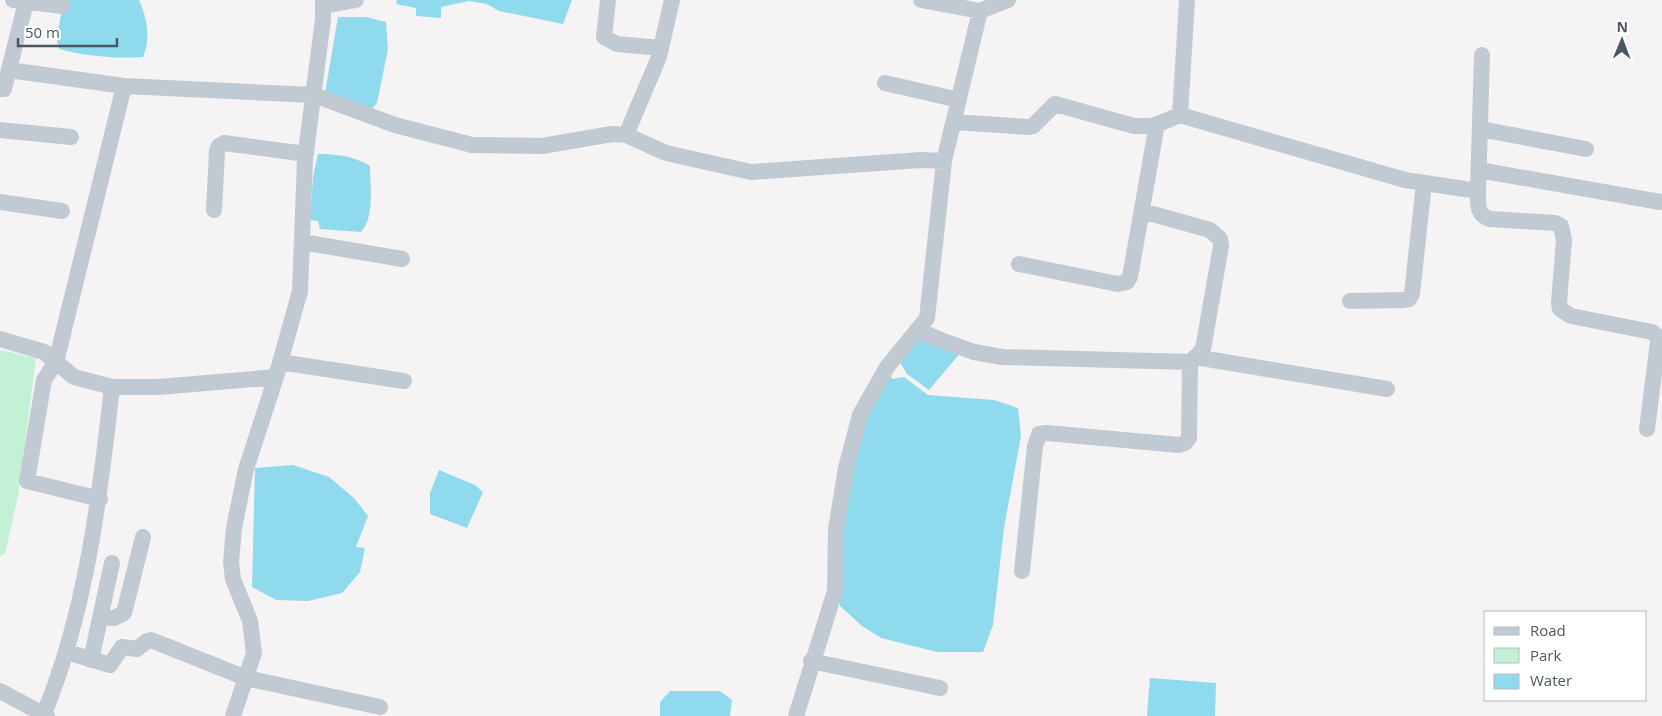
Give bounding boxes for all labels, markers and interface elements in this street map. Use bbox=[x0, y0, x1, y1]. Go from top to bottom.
scale bar bbox=[18, 15, 116, 47]
north arrow bbox=[1597, 15, 1647, 65]
text: N bbox=[1616, 17, 1628, 36]
text: 50 m bbox=[25, 22, 60, 42]
legend bbox=[1484, 611, 1647, 701]
text: Road bbox=[1530, 620, 1566, 640]
text: Park bbox=[1530, 645, 1561, 665]
text: Water bbox=[1530, 670, 1572, 690]

